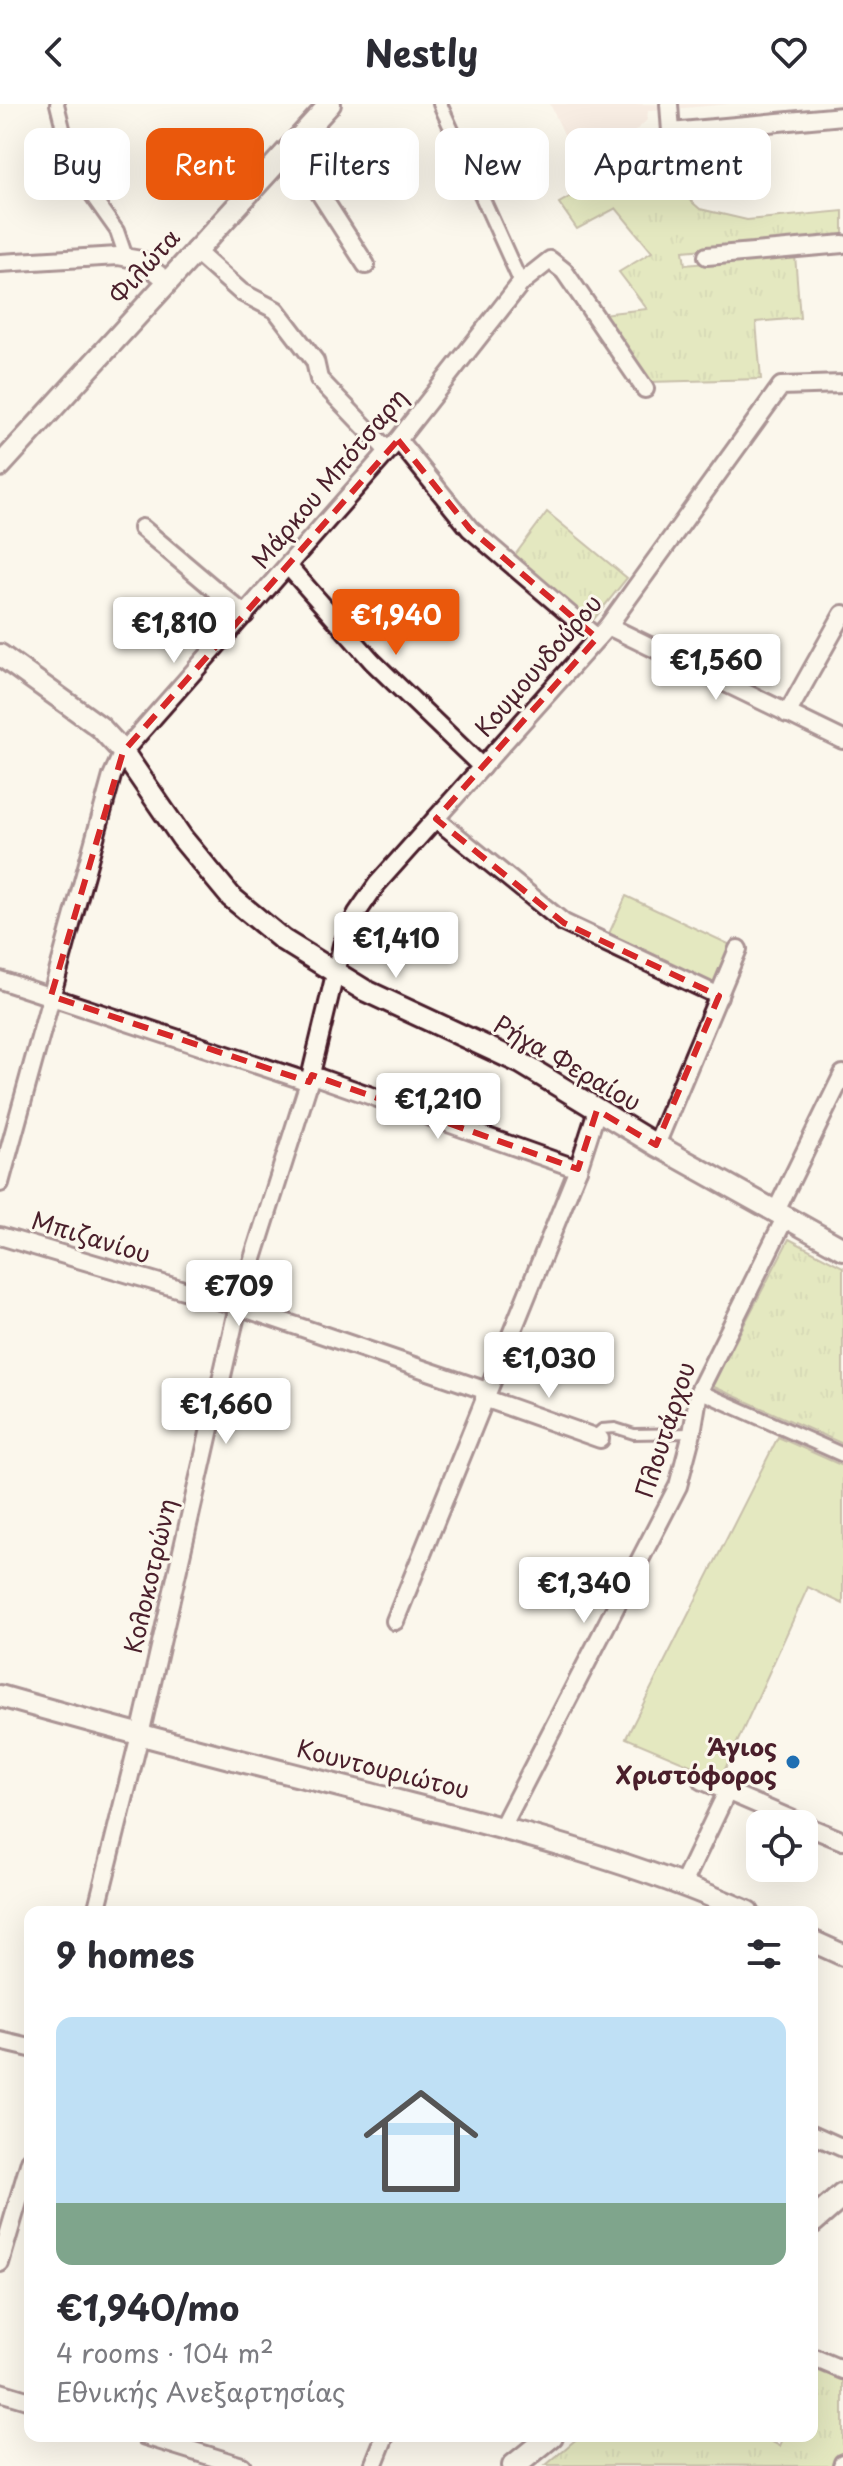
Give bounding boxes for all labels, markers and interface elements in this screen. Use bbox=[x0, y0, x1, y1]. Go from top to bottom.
text: Nestly bbox=[365, 25, 478, 79]
icon: back bbox=[32, 30, 76, 74]
icon: heart bbox=[767, 30, 811, 74]
chip: Buy bbox=[24, 128, 130, 200]
chip: Rent bbox=[146, 128, 264, 200]
chip: Filters bbox=[280, 128, 419, 200]
chip: New bbox=[435, 128, 549, 200]
chip: Apartment bbox=[565, 128, 771, 200]
street label: Φιλώτα bbox=[100, 220, 188, 312]
street label: Μάρκου Μπότσαρη bbox=[242, 380, 415, 576]
street label: Κουμουνδούρου bbox=[465, 585, 610, 744]
pin: €1,940 bbox=[331, 589, 461, 657]
text: €1,940 bbox=[350, 595, 442, 634]
pin: €1,810 bbox=[109, 597, 239, 665]
text: €1,810 bbox=[131, 603, 217, 642]
pin: €1,560 bbox=[651, 634, 781, 702]
text: €1,560 bbox=[669, 640, 763, 679]
pin: €1,410 bbox=[331, 912, 461, 980]
text: €1,410 bbox=[352, 918, 440, 957]
street label: Ρήγα Φεραίου bbox=[488, 1006, 648, 1119]
pin: €1,210 bbox=[373, 1073, 503, 1141]
text: €1,210 bbox=[394, 1079, 482, 1118]
street label: Μπιζανίου bbox=[28, 1201, 155, 1271]
pin: €709 bbox=[192, 1260, 286, 1328]
text: €709 bbox=[204, 1266, 274, 1305]
pin: €1,030 bbox=[484, 1332, 614, 1400]
text: €1,030 bbox=[502, 1338, 596, 1377]
street label: Πλουτάρχου bbox=[625, 1357, 703, 1502]
pin: €1,660 bbox=[161, 1378, 291, 1446]
text: €1,660 bbox=[180, 1384, 272, 1423]
street label: Κολοκοτρώνη bbox=[114, 1495, 184, 1656]
pin: €1,340 bbox=[519, 1557, 649, 1625]
text: €1,340 bbox=[537, 1563, 631, 1602]
place label: Άγιος Χριστόφορος bbox=[616, 1728, 777, 1792]
street label: Κουντουριώτου bbox=[293, 1729, 474, 1807]
marker: Άγιος Χριστόφορος bbox=[784, 1753, 802, 1771]
map controls bbox=[746, 1810, 818, 1882]
button: locate bbox=[746, 1810, 818, 1882]
text: 9 homes bbox=[56, 1928, 195, 1980]
icon: filters bbox=[742, 1932, 786, 1976]
icon: home bbox=[349, 2069, 493, 2213]
text: €1,940/mo bbox=[56, 2281, 239, 2333]
text: 4 rooms · 104 m² bbox=[56, 2333, 274, 2372]
text: Εθνικής Ανεξαρτησίας bbox=[56, 2372, 345, 2411]

